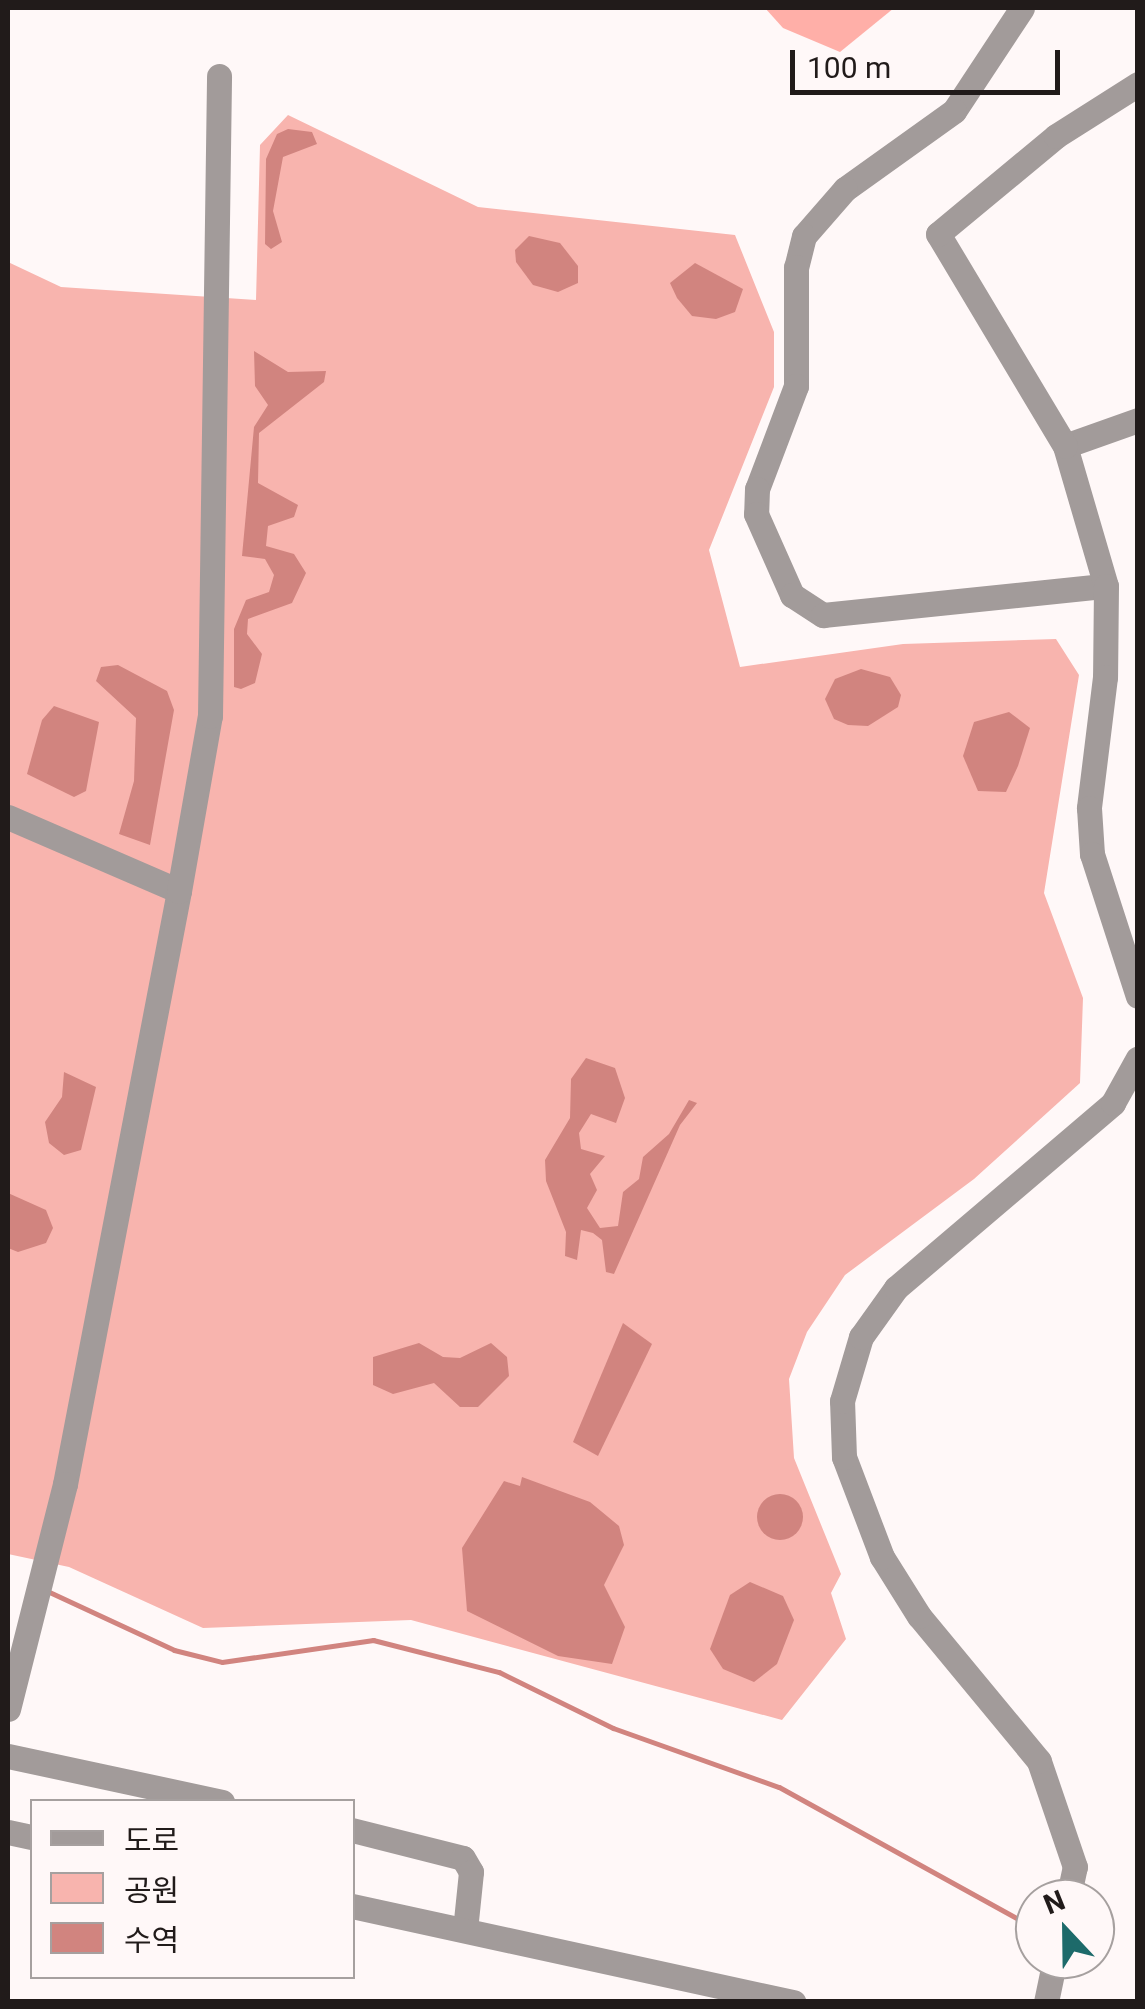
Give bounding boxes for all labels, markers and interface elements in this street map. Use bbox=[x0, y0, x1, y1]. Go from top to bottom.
scale bar bbox=[795, 30, 1065, 92]
text: 100 m bbox=[807, 50, 891, 85]
legend bbox=[30, 1799, 355, 1979]
text: 도로 bbox=[124, 1823, 179, 1858]
text: 공원 bbox=[124, 1873, 179, 1908]
north arrow bbox=[1015, 1879, 1115, 1979]
text: N bbox=[1039, 1884, 1070, 1922]
text: 수역 bbox=[124, 1923, 179, 1958]

